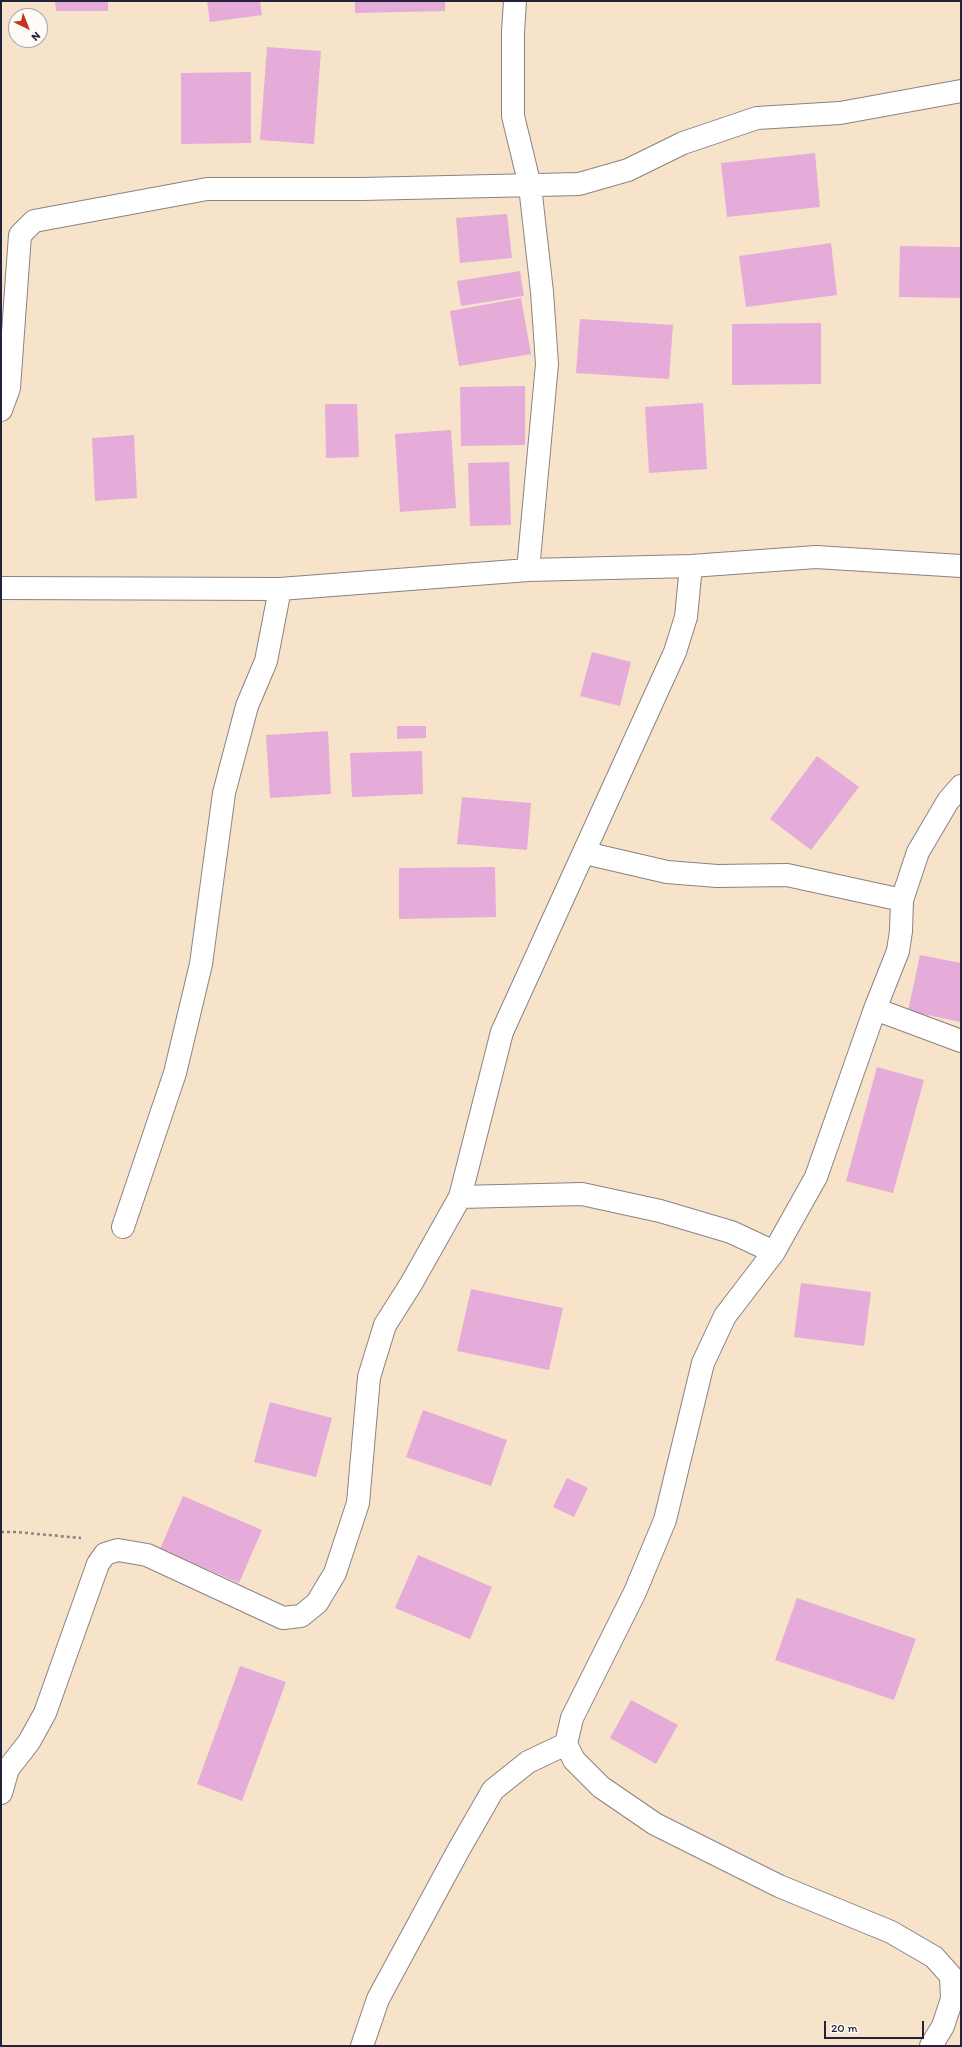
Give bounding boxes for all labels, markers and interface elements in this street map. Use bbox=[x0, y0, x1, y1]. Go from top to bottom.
north arrow bbox=[8, 8, 48, 48]
text: N bbox=[29, 29, 43, 44]
scale bar bbox=[826, 2013, 926, 2039]
text: 20 m bbox=[831, 2021, 858, 2035]

